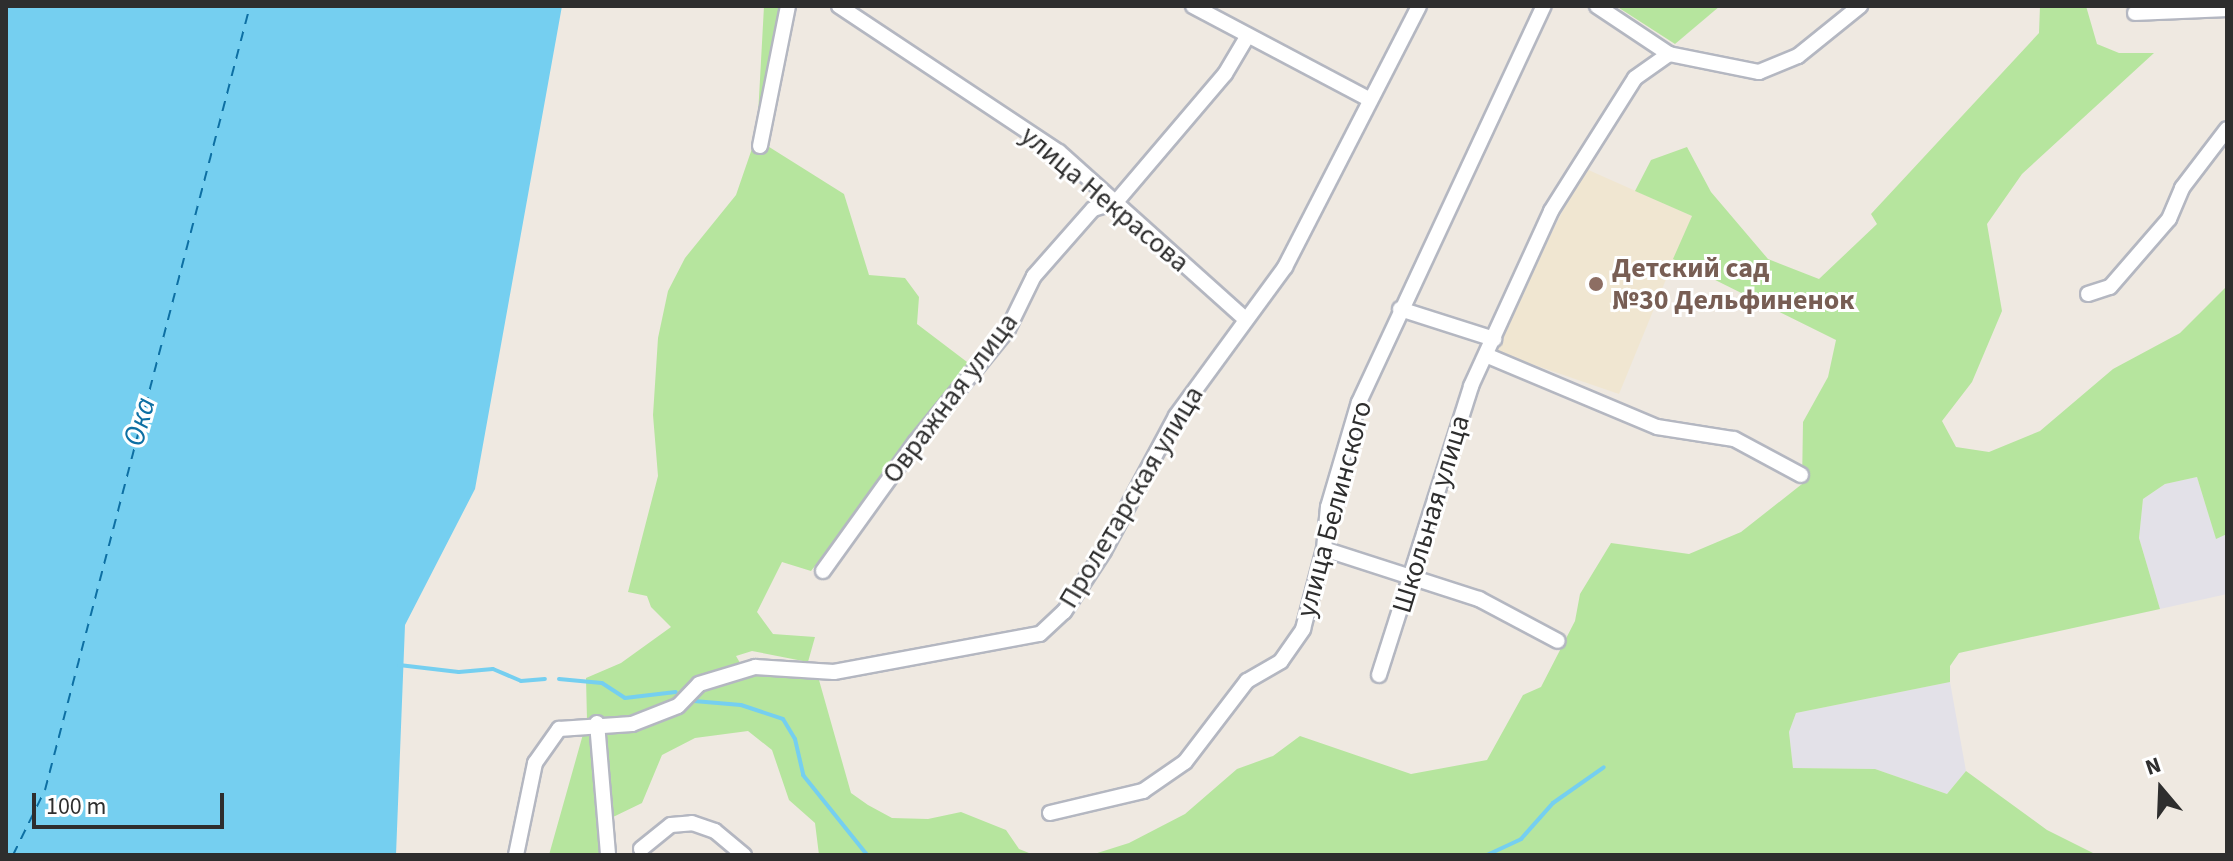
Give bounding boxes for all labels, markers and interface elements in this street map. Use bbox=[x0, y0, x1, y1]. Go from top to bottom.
street label: улица Некрасова bbox=[1014, 119, 1196, 279]
place label: Детский сад №30 Дельфиненок bbox=[1612, 251, 1855, 317]
marker: Детский сад №30 Дельфиненок bbox=[1587, 275, 1605, 293]
street label: Овражная улица bbox=[875, 306, 1025, 490]
street label: Пролетарская улица bbox=[1051, 380, 1211, 614]
water label: Ока bbox=[116, 394, 164, 450]
street label: улица Белинского bbox=[1289, 397, 1379, 621]
street label: Школьная улица bbox=[1385, 411, 1477, 617]
north arrow bbox=[2121, 749, 2201, 829]
text: N bbox=[2141, 749, 2165, 784]
scale bar bbox=[36, 777, 228, 827]
text: 100 m bbox=[46, 789, 106, 824]

